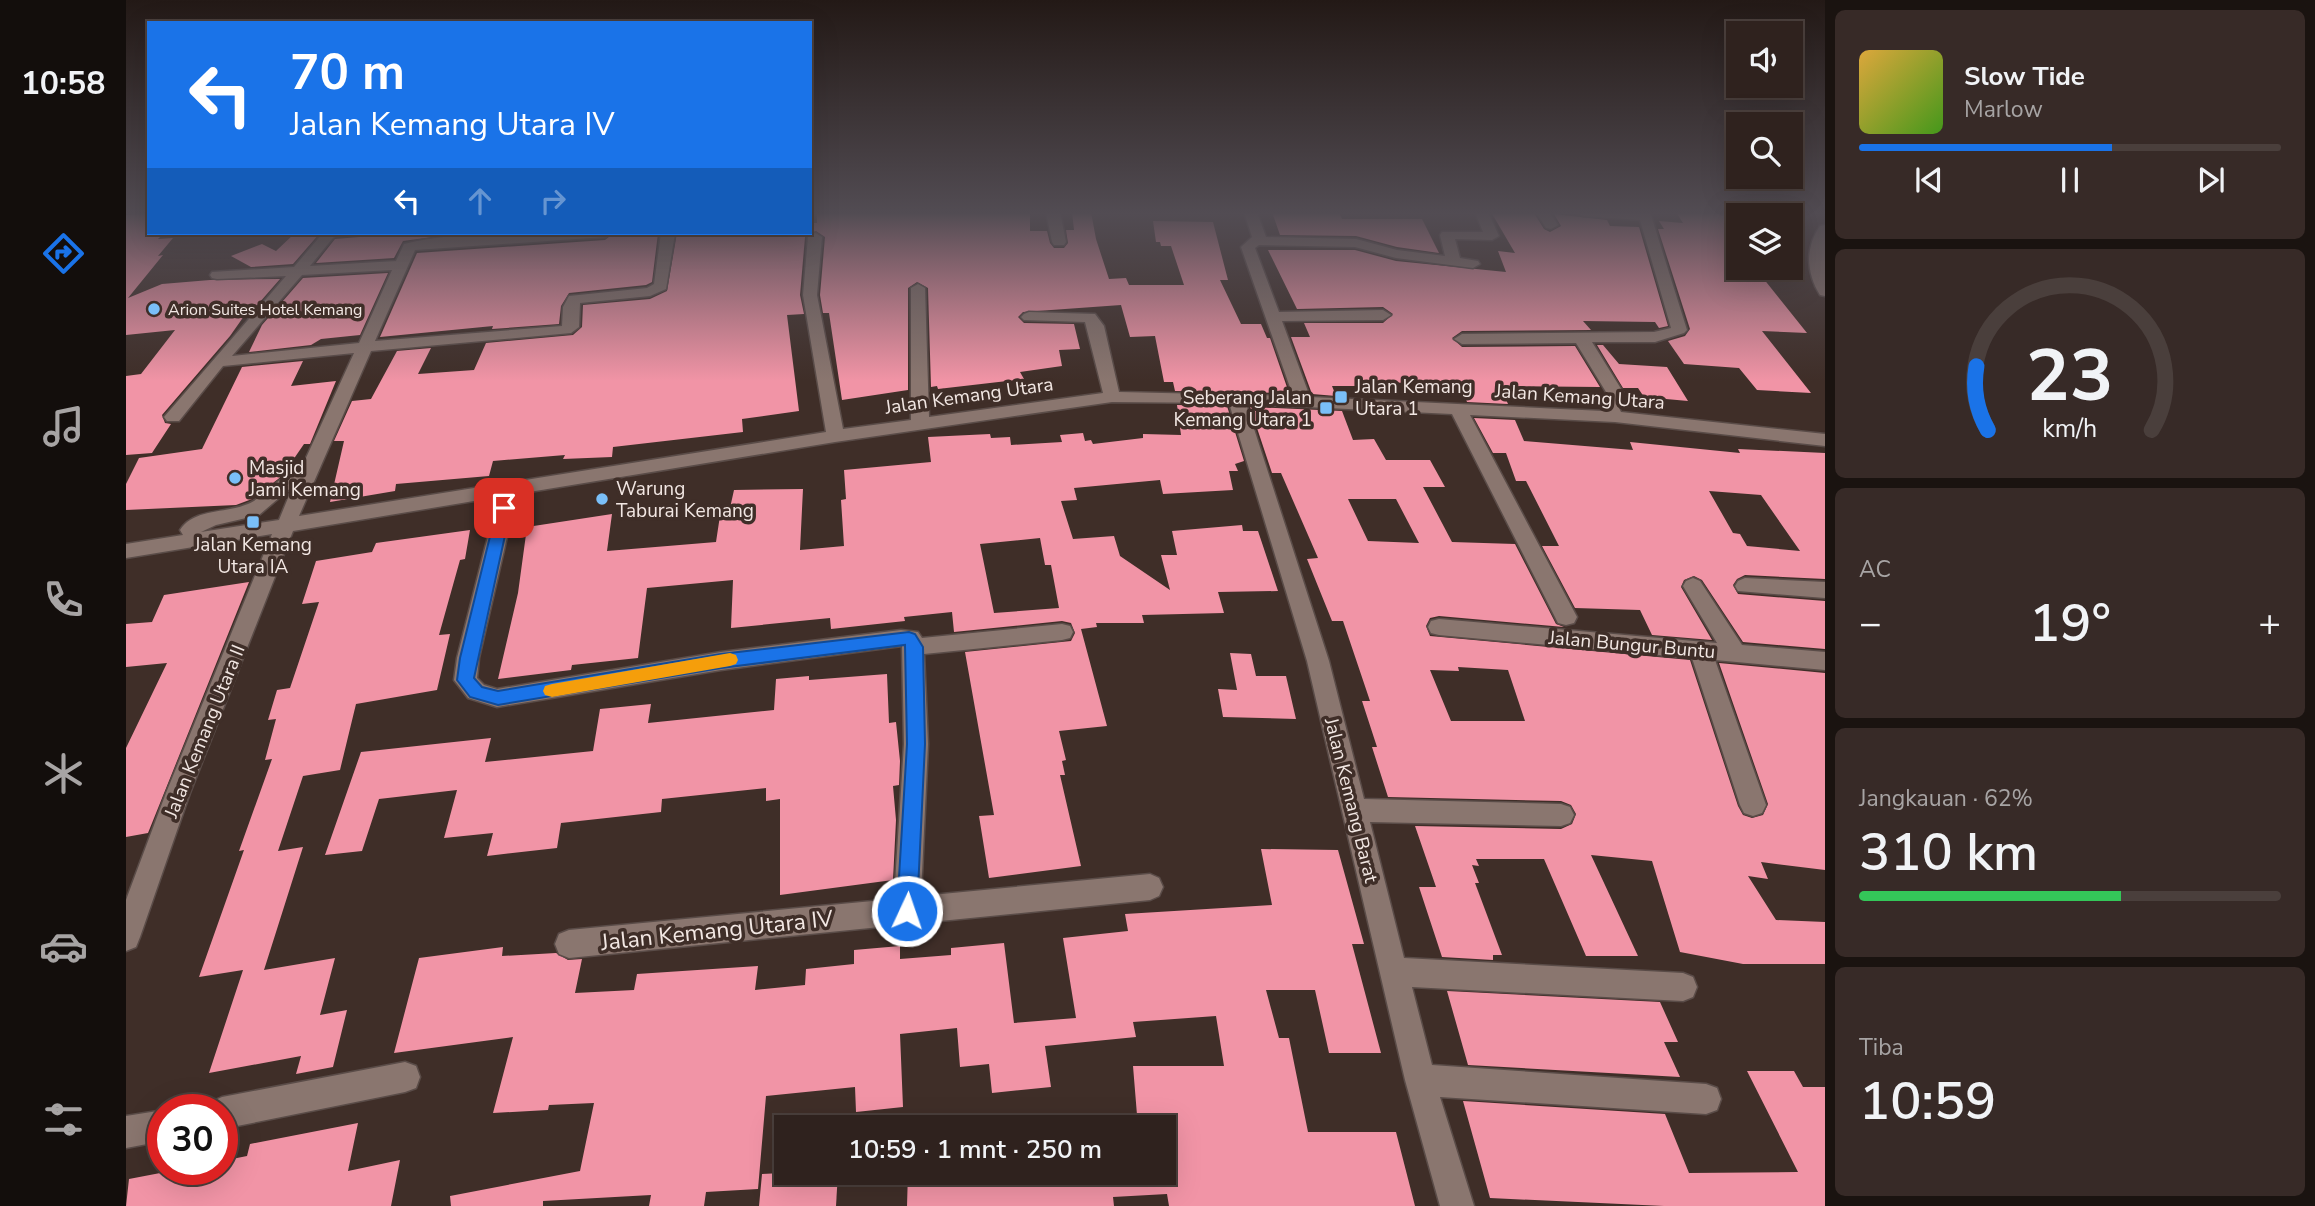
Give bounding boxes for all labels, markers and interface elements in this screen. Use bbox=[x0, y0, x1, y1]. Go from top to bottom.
map controls bbox=[1726, 21, 1803, 280]
button: sound bbox=[1726, 21, 1803, 98]
text: 70 m bbox=[290, 39, 405, 106]
icon: left bbox=[175, 49, 266, 140]
text: Slow Tide bbox=[1964, 59, 2085, 94]
text: 10:58 bbox=[21, 62, 105, 105]
text: Marlow bbox=[1964, 94, 2043, 125]
text: Jalan Kemang Utara IV bbox=[290, 103, 615, 146]
button: search bbox=[1726, 112, 1803, 189]
icon: previous bbox=[1910, 161, 1948, 199]
icon: pause bbox=[2051, 161, 2089, 199]
icon: next bbox=[2192, 161, 2230, 199]
icon: left bbox=[388, 182, 426, 220]
icon: ahead bbox=[461, 182, 499, 220]
icon: right bbox=[534, 182, 572, 220]
button: layers bbox=[1726, 203, 1803, 280]
icon: directions bbox=[39, 229, 88, 278]
place label: Arion Suites Hotel Kemang bbox=[168, 299, 362, 321]
marker: Arion Suites Hotel Kemang bbox=[146, 301, 162, 317]
text: 23 bbox=[2026, 326, 2114, 426]
street label: Jalan Kemang Utara bbox=[882, 371, 1055, 421]
place label: Jalan Kemang Utara 1 bbox=[1354, 374, 1473, 422]
street label: Jalan Kemang Utara bbox=[1493, 378, 1666, 416]
place label: Seberang Jalan Kemang Utara 1 bbox=[1173, 385, 1312, 433]
marker: Jalan Kemang Utara 1 bbox=[1333, 389, 1349, 405]
marker: Seberang Jalan Kemang Utara 1 bbox=[1318, 400, 1334, 416]
icon: music bbox=[39, 402, 88, 451]
text: km/h bbox=[2042, 412, 2098, 446]
place label: Masjid Jami Kemang bbox=[248, 455, 361, 503]
marker: Masjid Jami Kemang bbox=[227, 470, 243, 486]
place label: Warung Taburai Kemang bbox=[616, 476, 754, 524]
pin bbox=[474, 478, 534, 538]
icon: arrive bbox=[485, 489, 523, 527]
marker: Warung Taburai Kemang bbox=[594, 491, 610, 507]
marker: Jalan Kemang Utara IA bbox=[245, 514, 261, 530]
place label: Jalan Kemang Utara IA bbox=[193, 532, 312, 580]
text: AC bbox=[1859, 554, 1891, 585]
icon: phone bbox=[39, 575, 88, 624]
text: 19° bbox=[2029, 588, 2111, 659]
text: − bbox=[1859, 598, 1882, 649]
text: + bbox=[2258, 598, 2281, 649]
street label: Jalan Bungur Buntu bbox=[1547, 625, 1716, 665]
street label: Jalan Kemang Utara II bbox=[158, 641, 252, 823]
street label: Jalan Kemang Barat bbox=[1318, 714, 1384, 886]
icon: climate bbox=[39, 749, 88, 798]
text: Jangkauan · 62% bbox=[1859, 783, 2033, 814]
text: 310 km bbox=[1859, 817, 2038, 888]
position arrow bbox=[870, 874, 944, 948]
street label: Jalan Kemang Utara IV bbox=[598, 903, 835, 958]
icon: car bbox=[39, 922, 88, 971]
text: Tiba bbox=[1859, 1032, 1904, 1063]
text: 10:59 bbox=[1859, 1066, 1996, 1137]
speed limit sign: 30 bbox=[147, 1094, 238, 1185]
icon: filters bbox=[39, 1095, 88, 1144]
text: 10:59 · 1 mnt · 250 m bbox=[848, 1132, 1102, 1167]

